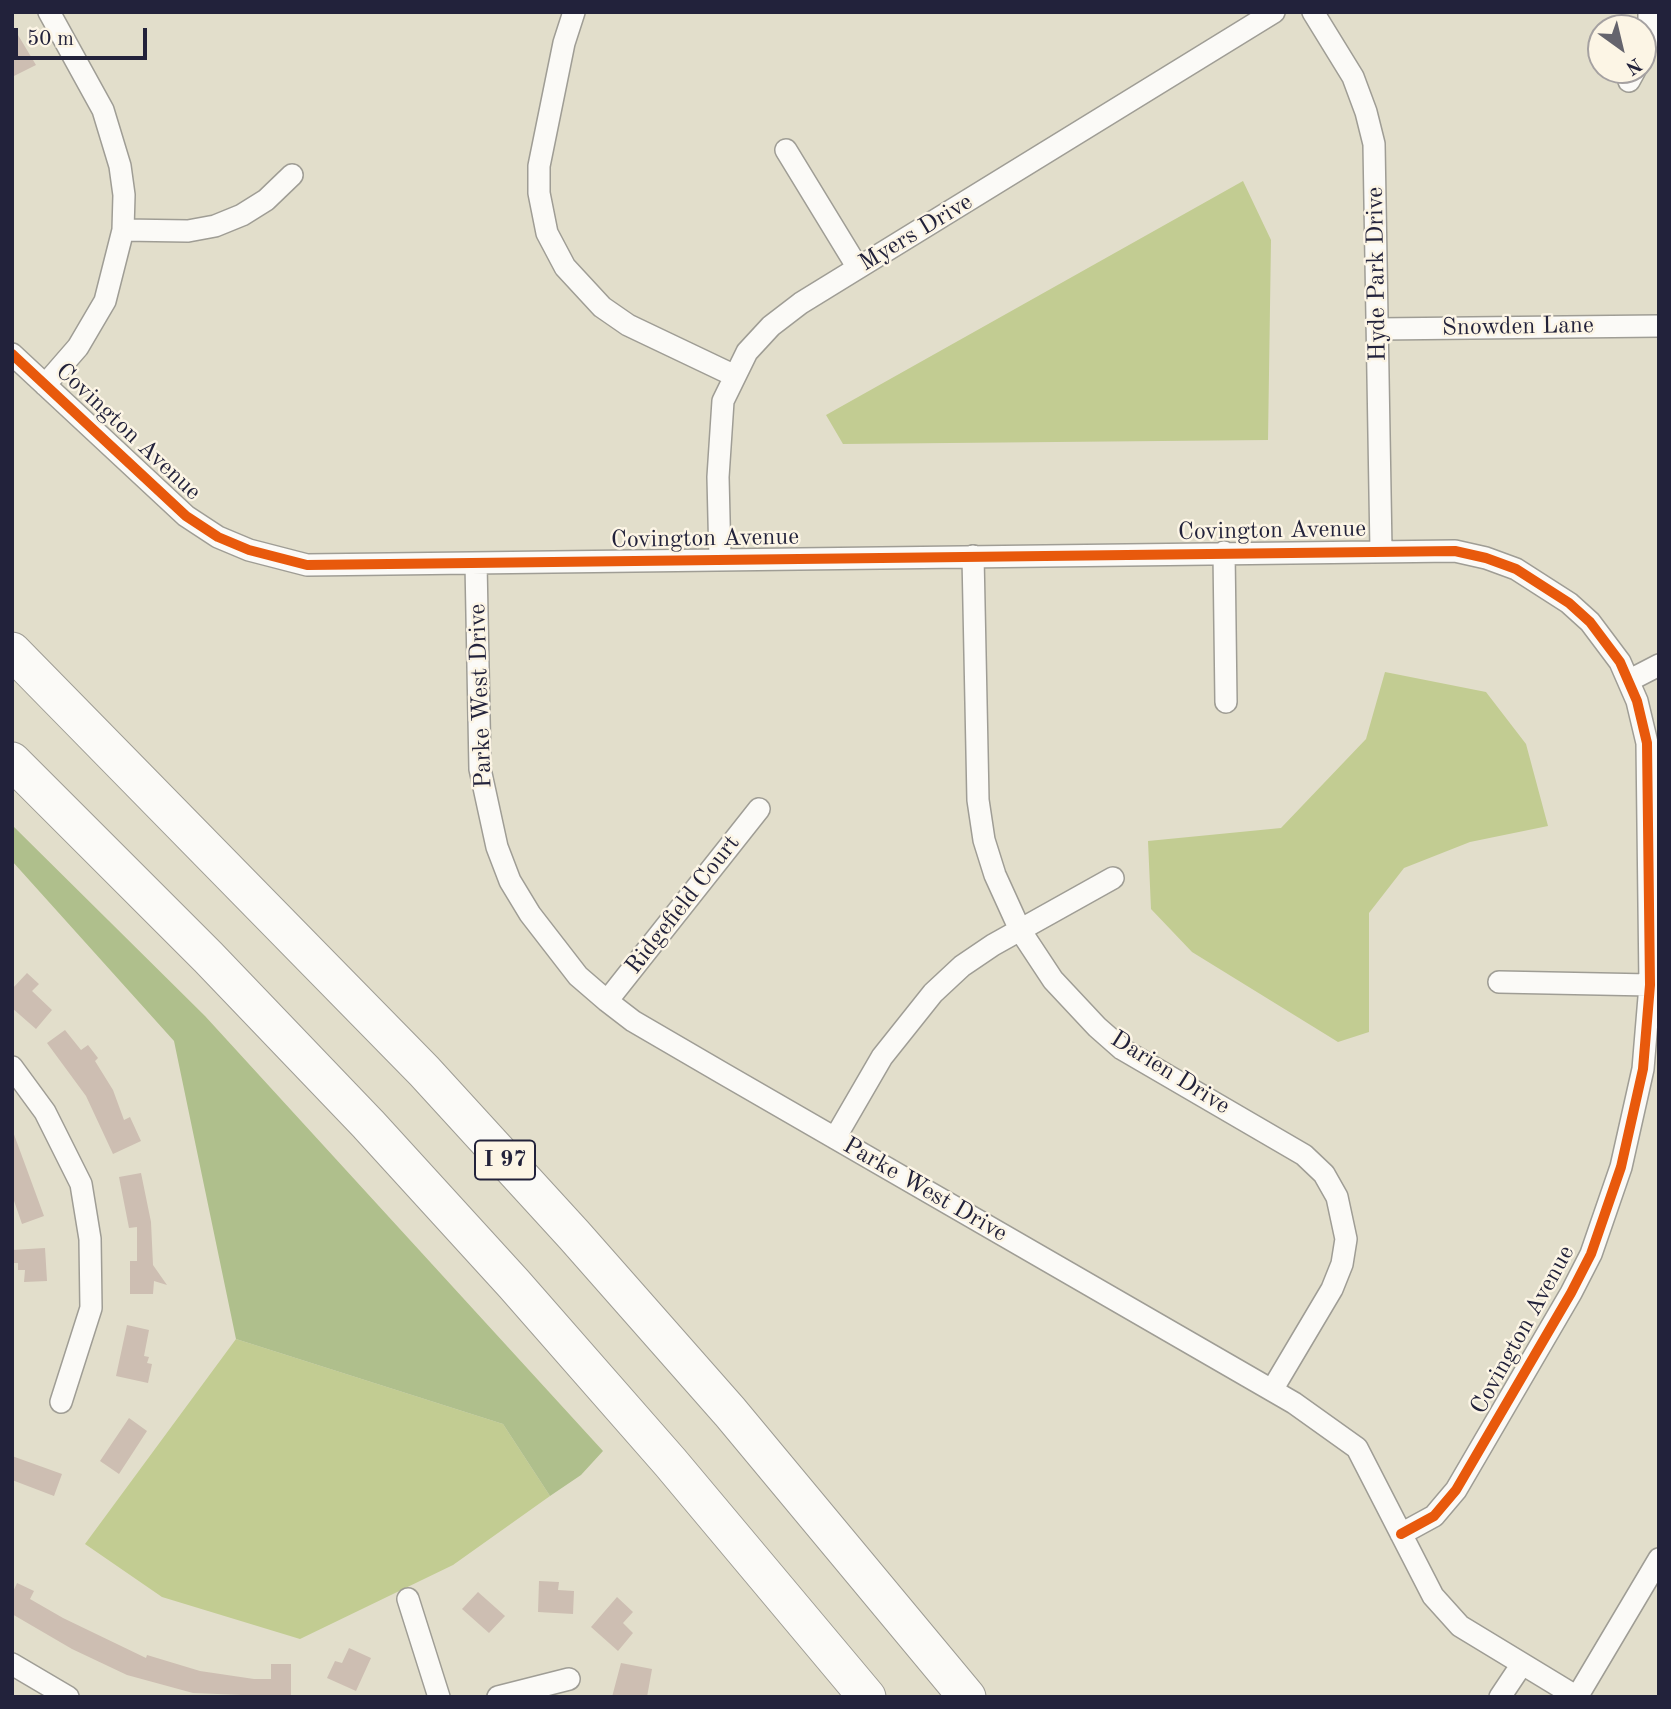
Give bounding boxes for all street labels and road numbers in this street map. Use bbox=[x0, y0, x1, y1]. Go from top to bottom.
street label: Hyde Park Drive bbox=[1361, 186, 1393, 362]
street label: Myers Drive bbox=[854, 188, 978, 278]
street label: Snowden Lane bbox=[1442, 311, 1594, 343]
street label: Covington Avenue bbox=[49, 357, 207, 507]
street label: Covington Avenue bbox=[1178, 515, 1366, 547]
street label: Covington Avenue bbox=[611, 523, 799, 555]
street label: Parke West Drive bbox=[463, 603, 499, 789]
street label: Ridgefield Court bbox=[620, 830, 746, 980]
street label: Darien Drive bbox=[1105, 1025, 1235, 1121]
street label: Parke West Drive bbox=[838, 1131, 1012, 1249]
road number: I 97 bbox=[475, 1140, 535, 1180]
street label: Covington Avenue bbox=[1465, 1241, 1581, 1419]

